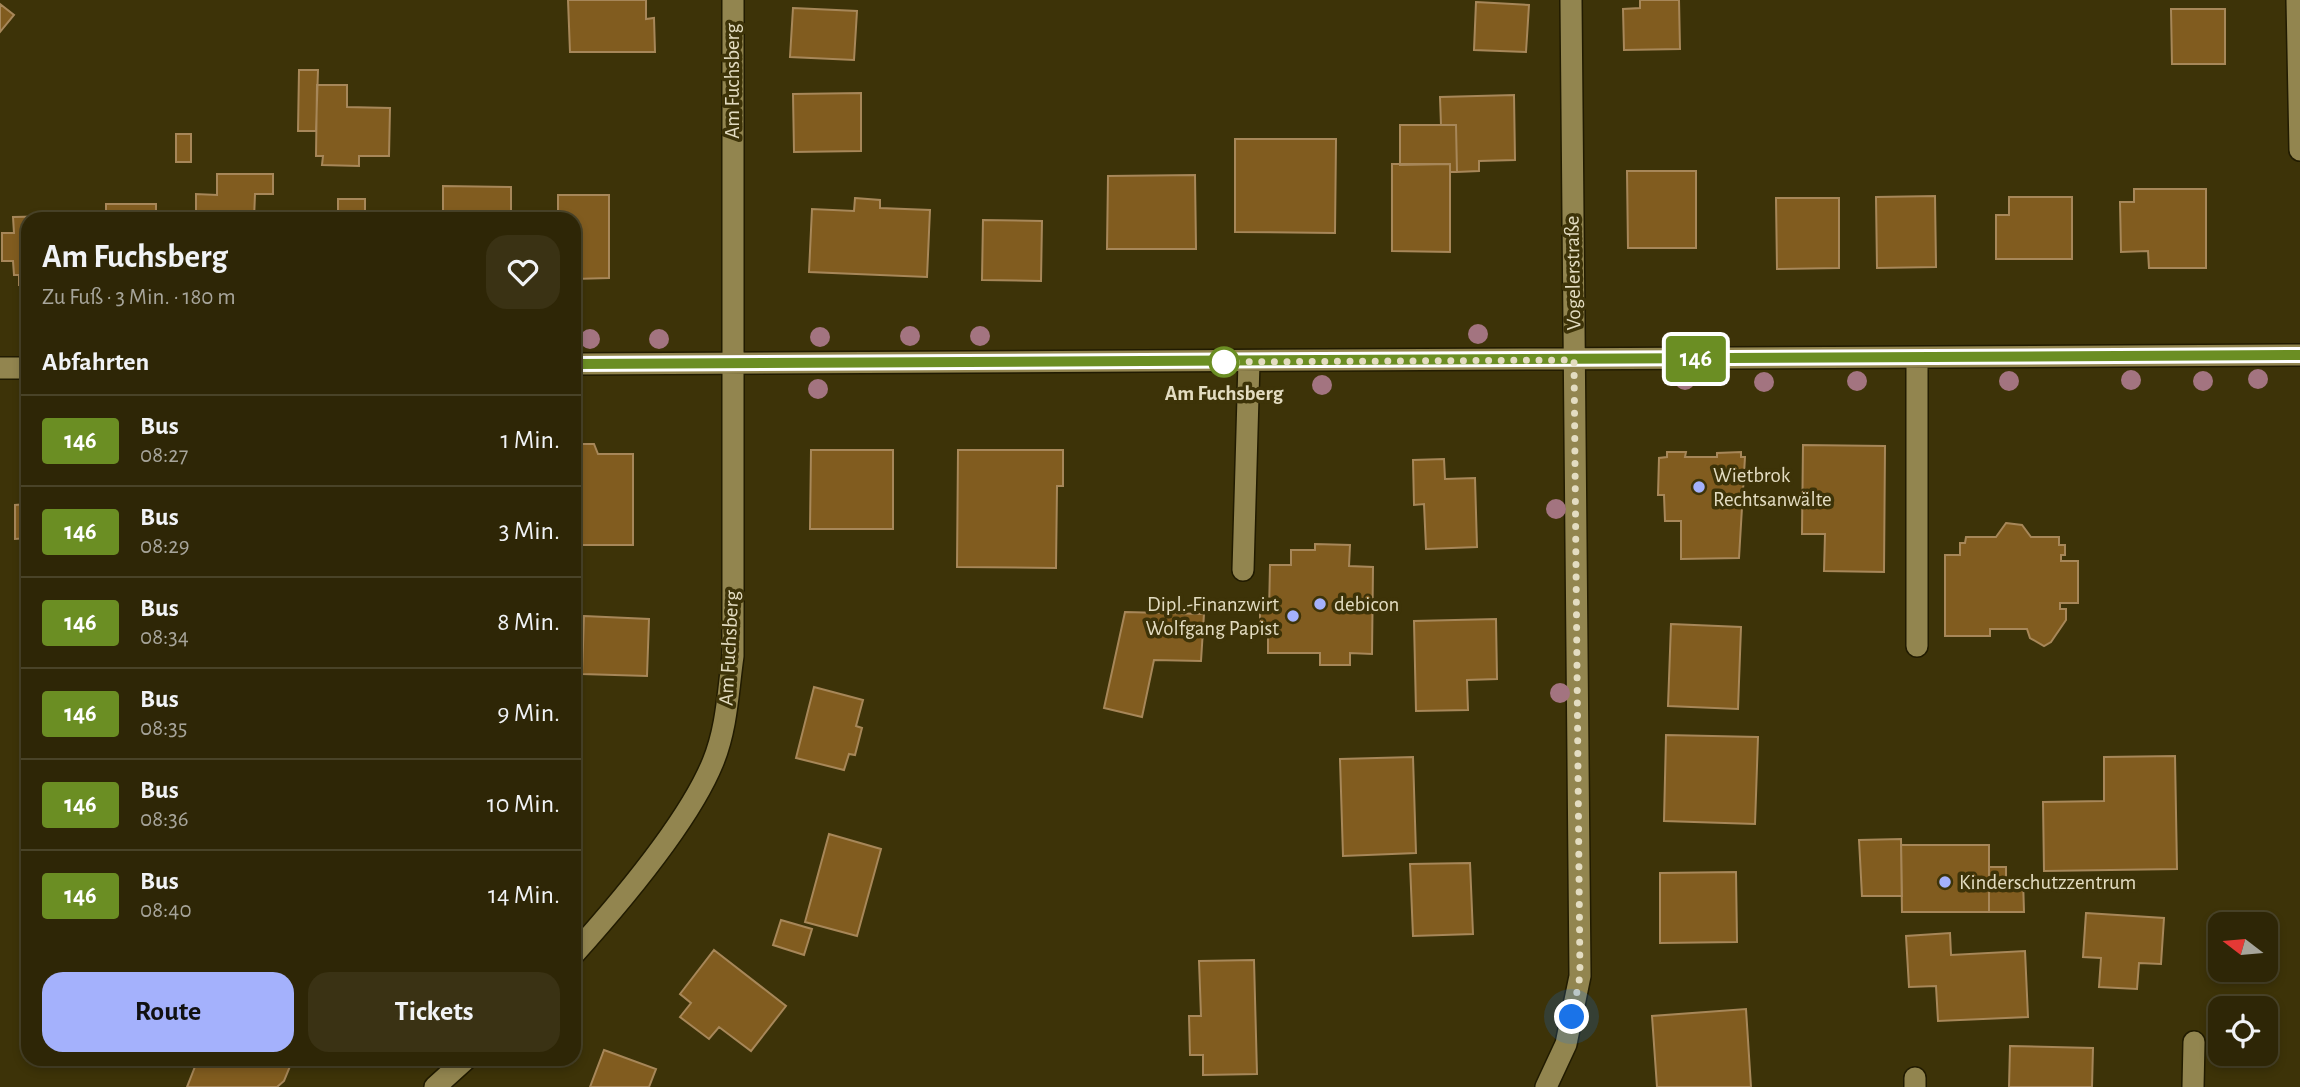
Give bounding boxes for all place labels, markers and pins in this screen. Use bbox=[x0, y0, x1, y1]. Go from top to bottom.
marker: Am Fuchsberg bbox=[1209, 347, 1239, 377]
place label: Am Fuchsberg bbox=[1165, 383, 1284, 404]
place label: Wietbrok Rechtsanwälte bbox=[1713, 465, 1832, 510]
marker: Wietbrok Rechtsanwälte bbox=[1691, 479, 1707, 495]
place label: Dipl.-Finanzwirt Wolfgang Papist bbox=[1145, 594, 1279, 639]
place label: debicon bbox=[1334, 594, 1399, 615]
marker: debicon bbox=[1312, 596, 1328, 612]
marker: Dipl.-Finanzwirt Wolfgang Papist bbox=[1285, 608, 1301, 624]
place label: Kinderschutzzentrum bbox=[1959, 872, 2136, 893]
marker: Kinderschutzzentrum bbox=[1937, 874, 1953, 890]

